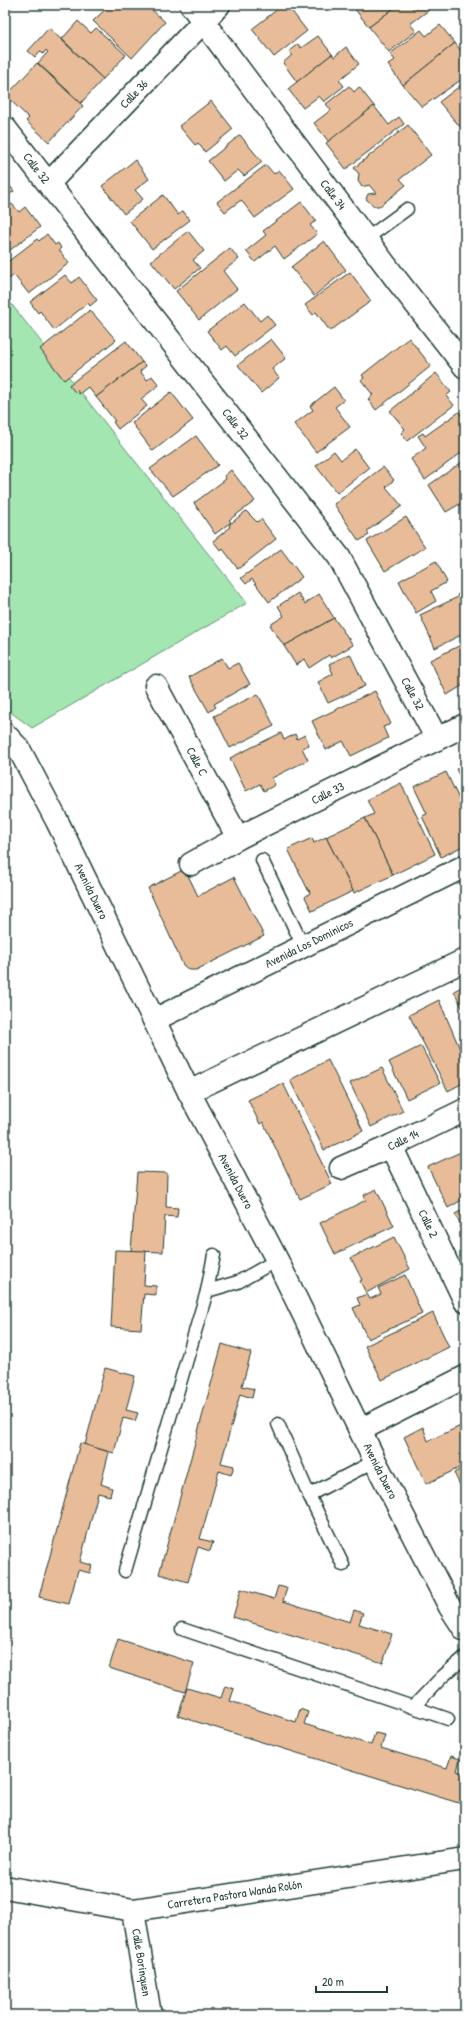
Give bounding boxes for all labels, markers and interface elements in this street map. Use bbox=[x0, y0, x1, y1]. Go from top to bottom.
street label: Calle 36 bbox=[116, 75, 152, 112]
street label: Calle 32 bbox=[19, 149, 54, 187]
street label: Calle 34 bbox=[316, 176, 351, 214]
street label: Calle 32 bbox=[218, 405, 253, 443]
street label: Calle 32 bbox=[397, 674, 429, 713]
street label: Calle C bbox=[183, 744, 212, 779]
street label: Calle 33 bbox=[308, 777, 347, 808]
street label: Avenida Duero bbox=[71, 860, 113, 922]
street label: Avenida Los Dominicos bbox=[262, 914, 356, 972]
street label: Calle 14 bbox=[384, 1125, 422, 1155]
street label: Avenida Duero bbox=[215, 1150, 258, 1212]
street label: Calle 2 bbox=[414, 1206, 443, 1241]
street label: Avenida Duero bbox=[360, 1440, 402, 1502]
street label: Carretera Pastora Wanda Rolón bbox=[166, 1875, 303, 1913]
street label: Calle Borinquen bbox=[128, 1927, 156, 1997]
scale bar bbox=[316, 1968, 387, 1994]
text: 20 m bbox=[322, 1973, 344, 1990]

